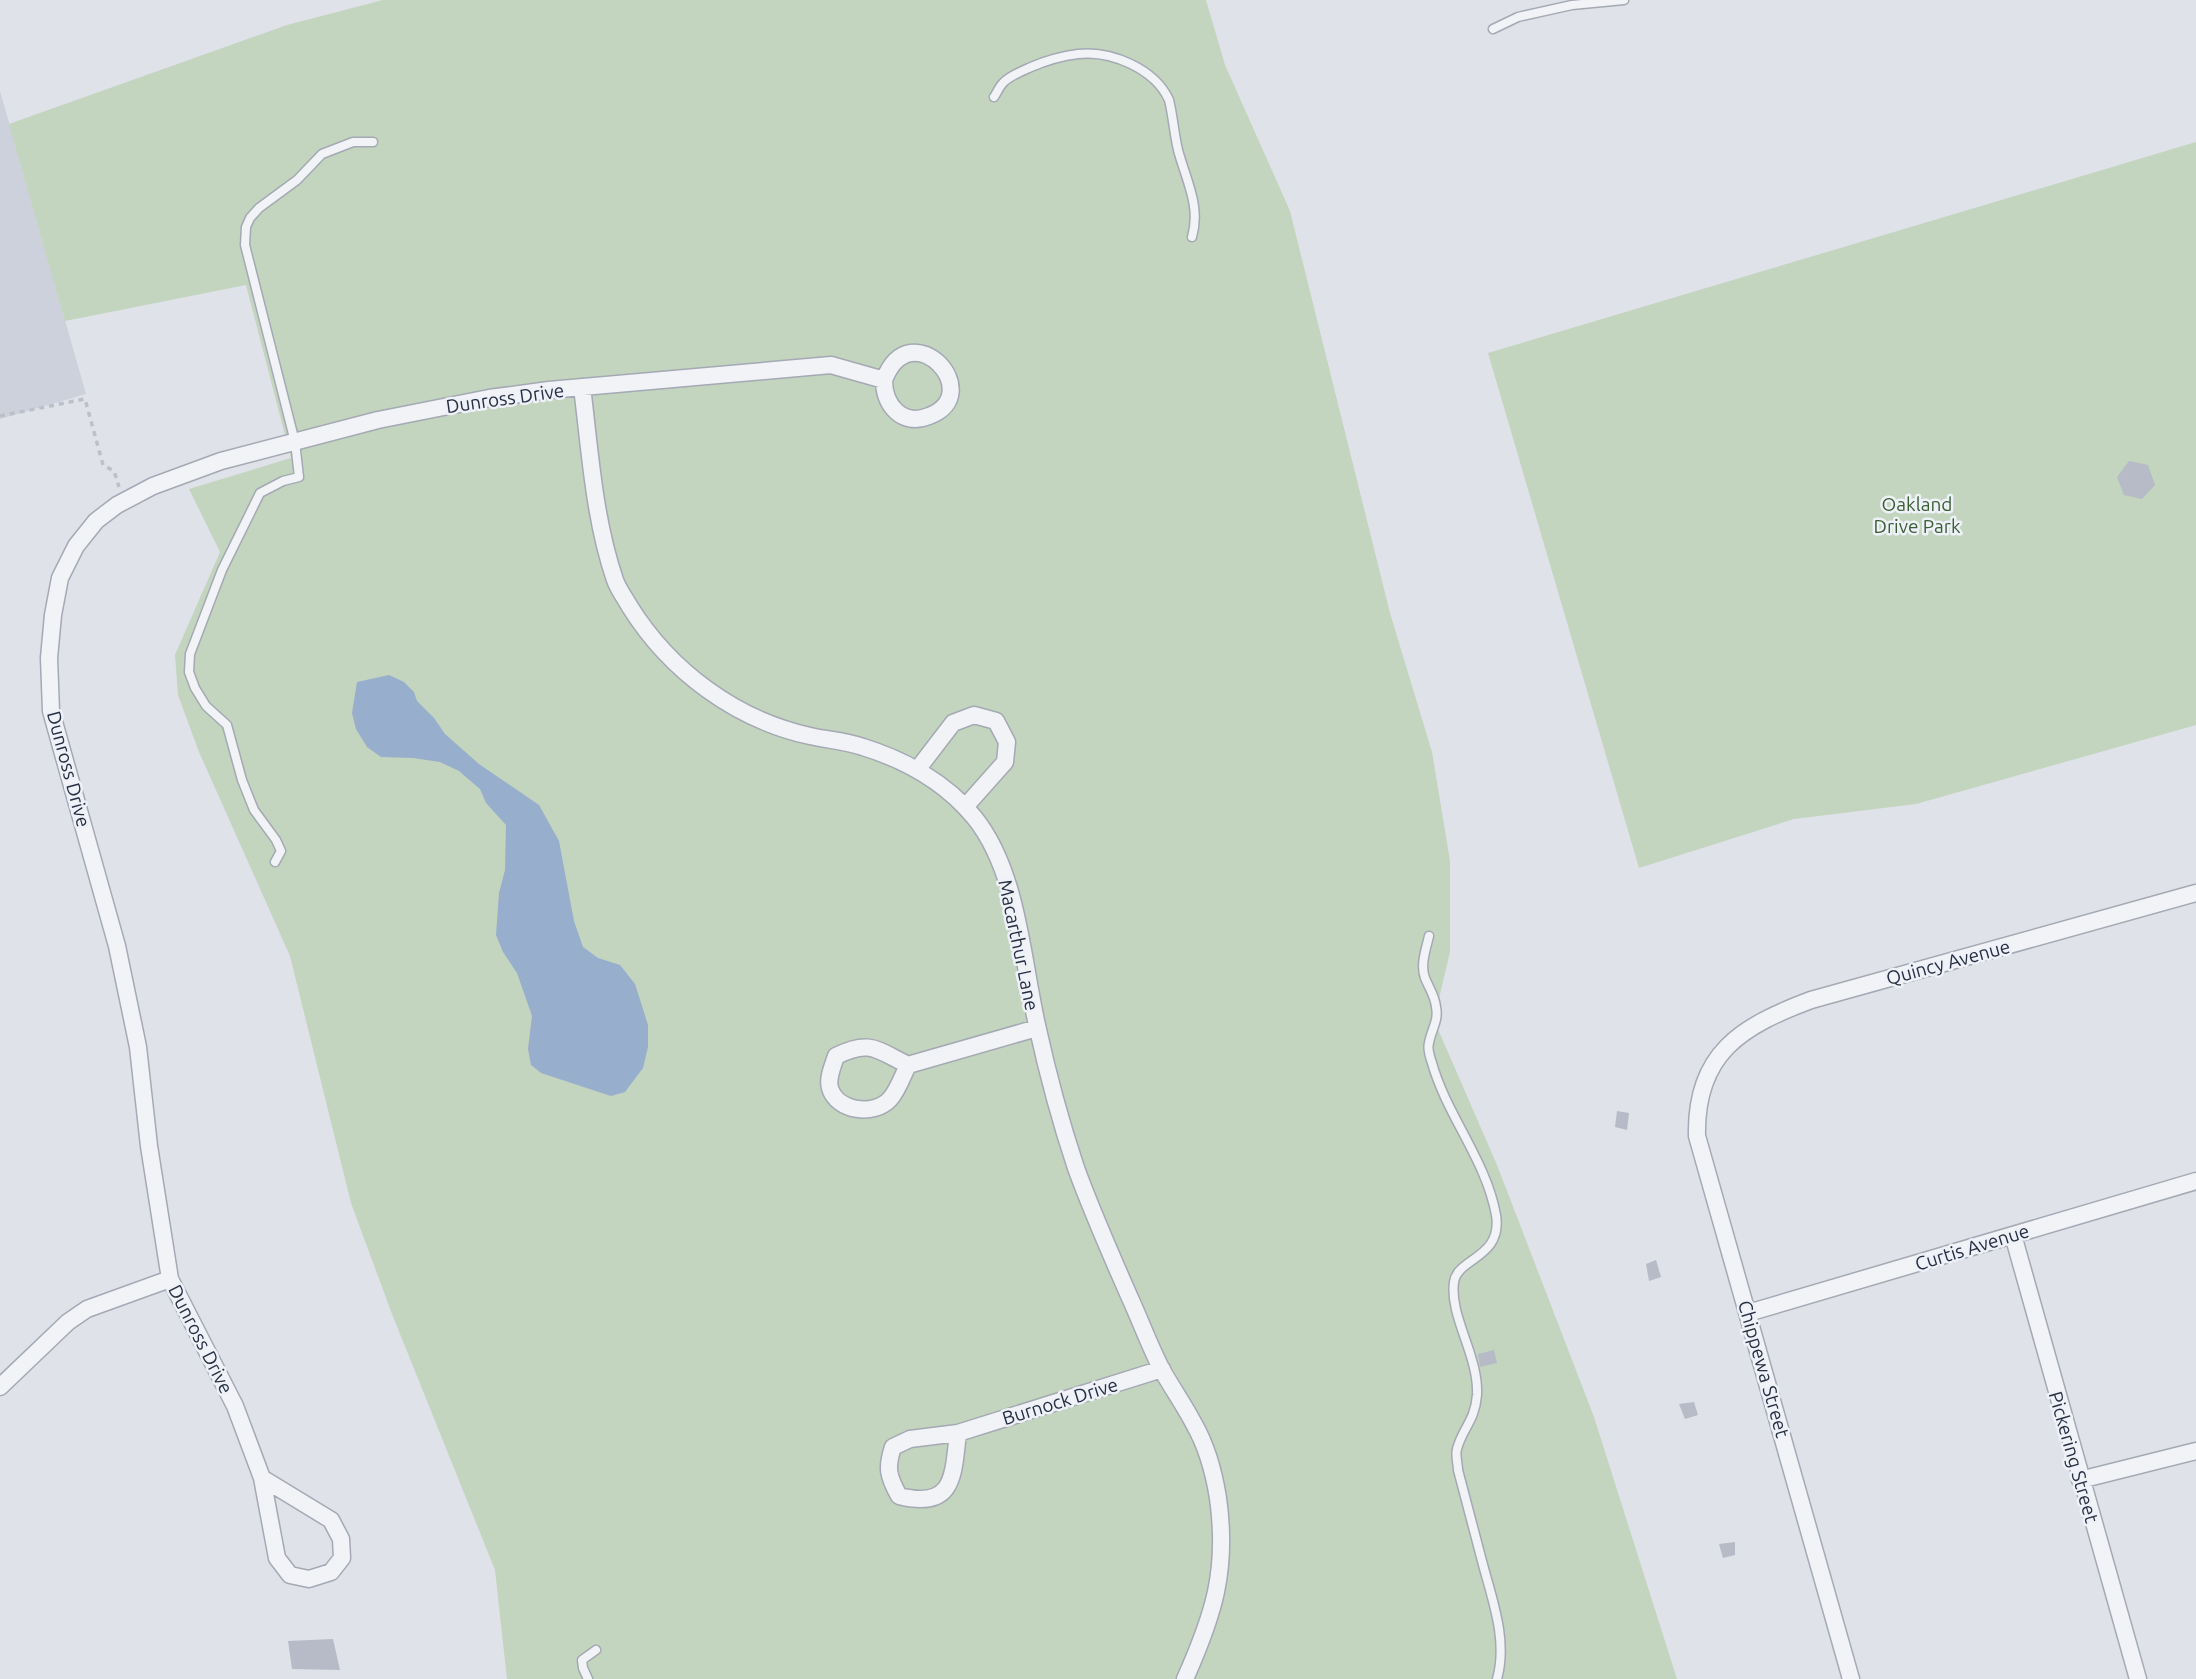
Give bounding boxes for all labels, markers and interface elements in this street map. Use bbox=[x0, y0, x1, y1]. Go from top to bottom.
street label: Dunross Drive bbox=[444, 379, 566, 417]
park label: Oakland Drive Park bbox=[1873, 493, 1961, 537]
street label: Dunross Drive bbox=[43, 709, 95, 829]
street label: Macarthur Lane bbox=[994, 877, 1044, 1013]
street label: Quincy Avenue bbox=[1884, 935, 2012, 989]
street label: Curtis Avenue bbox=[1912, 1219, 2032, 1275]
street label: Dunross Drive bbox=[164, 1281, 238, 1397]
street label: Chippewa Street bbox=[1734, 1298, 1794, 1441]
street label: Burnock Drive bbox=[1000, 1373, 1120, 1429]
street label: Pickering Street bbox=[2045, 1389, 2103, 1526]

